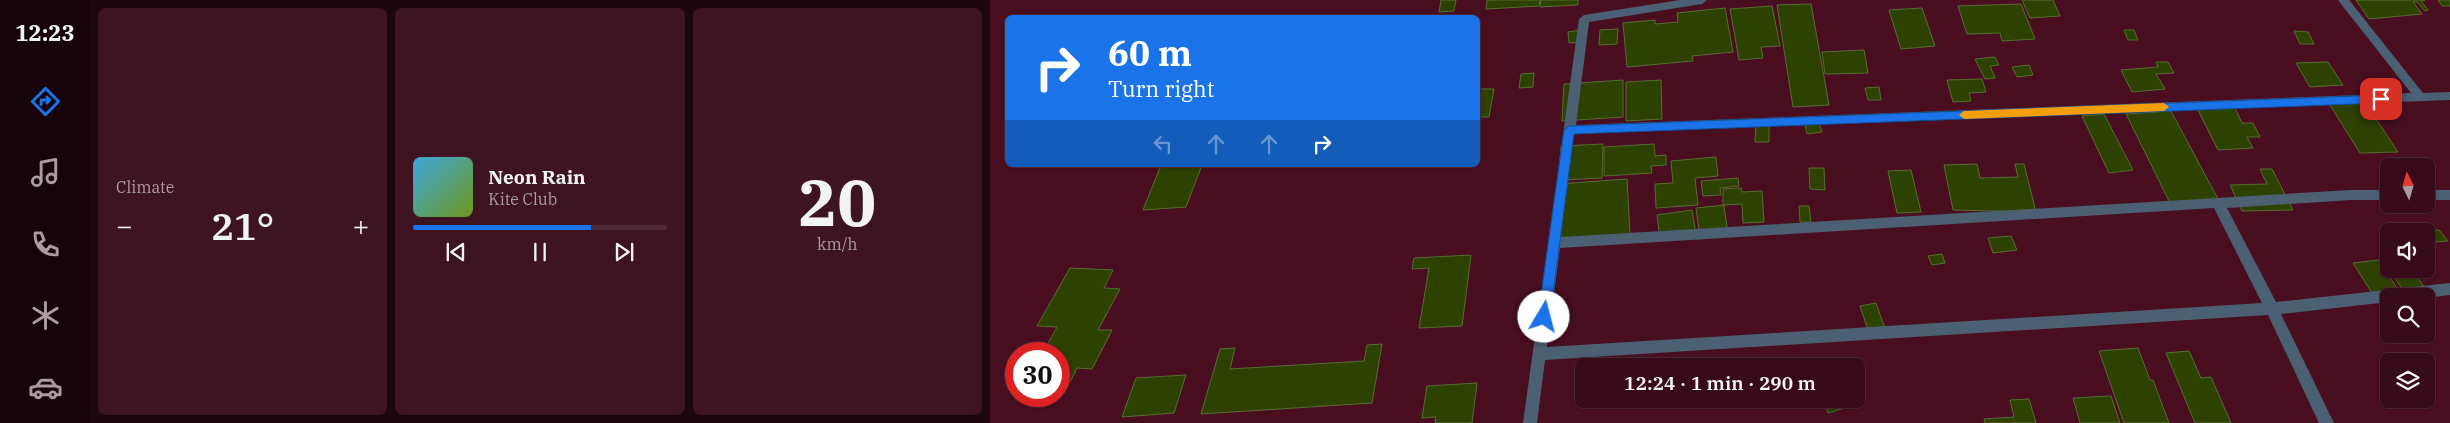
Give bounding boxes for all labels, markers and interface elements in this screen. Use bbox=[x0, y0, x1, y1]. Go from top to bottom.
text: 12:23 bbox=[15, 18, 75, 47]
text: 60 m bbox=[1108, 30, 1192, 76]
icon: right bbox=[1025, 35, 1090, 100]
text: Turn right bbox=[1108, 74, 1215, 103]
pin bbox=[2360, 78, 2402, 120]
icon: directions bbox=[28, 84, 63, 119]
icon: arrive bbox=[2367, 85, 2395, 113]
icon: left bbox=[1149, 130, 1177, 158]
icon: ahead bbox=[1202, 130, 1230, 158]
icon: ahead bbox=[1255, 130, 1283, 158]
icon: right bbox=[1308, 130, 1336, 158]
icon: music bbox=[28, 155, 63, 190]
north arrow bbox=[2380, 158, 2435, 212]
map controls bbox=[2380, 158, 2435, 408]
text: 20 bbox=[798, 159, 876, 244]
text: Neon Rain bbox=[488, 165, 586, 189]
text: Climate bbox=[116, 177, 174, 197]
text: Kite Club bbox=[488, 189, 557, 209]
text: 21° bbox=[211, 201, 274, 250]
text: − bbox=[116, 207, 133, 244]
text: + bbox=[353, 207, 369, 244]
button: sound bbox=[2380, 223, 2435, 278]
icon: phone bbox=[28, 227, 63, 262]
text: km/h bbox=[817, 234, 858, 254]
icon: previous bbox=[442, 238, 470, 266]
icon: pause bbox=[526, 238, 554, 266]
icon: next bbox=[610, 238, 638, 266]
button: search bbox=[2380, 288, 2435, 343]
position arrow bbox=[1517, 290, 1569, 342]
icon: climate bbox=[28, 298, 63, 333]
speed limit sign: 30 bbox=[1005, 342, 1070, 407]
button: layers bbox=[2380, 353, 2435, 408]
icon: car bbox=[28, 370, 63, 405]
text: 12:24 · 1 min · 290 m bbox=[1624, 371, 1816, 395]

